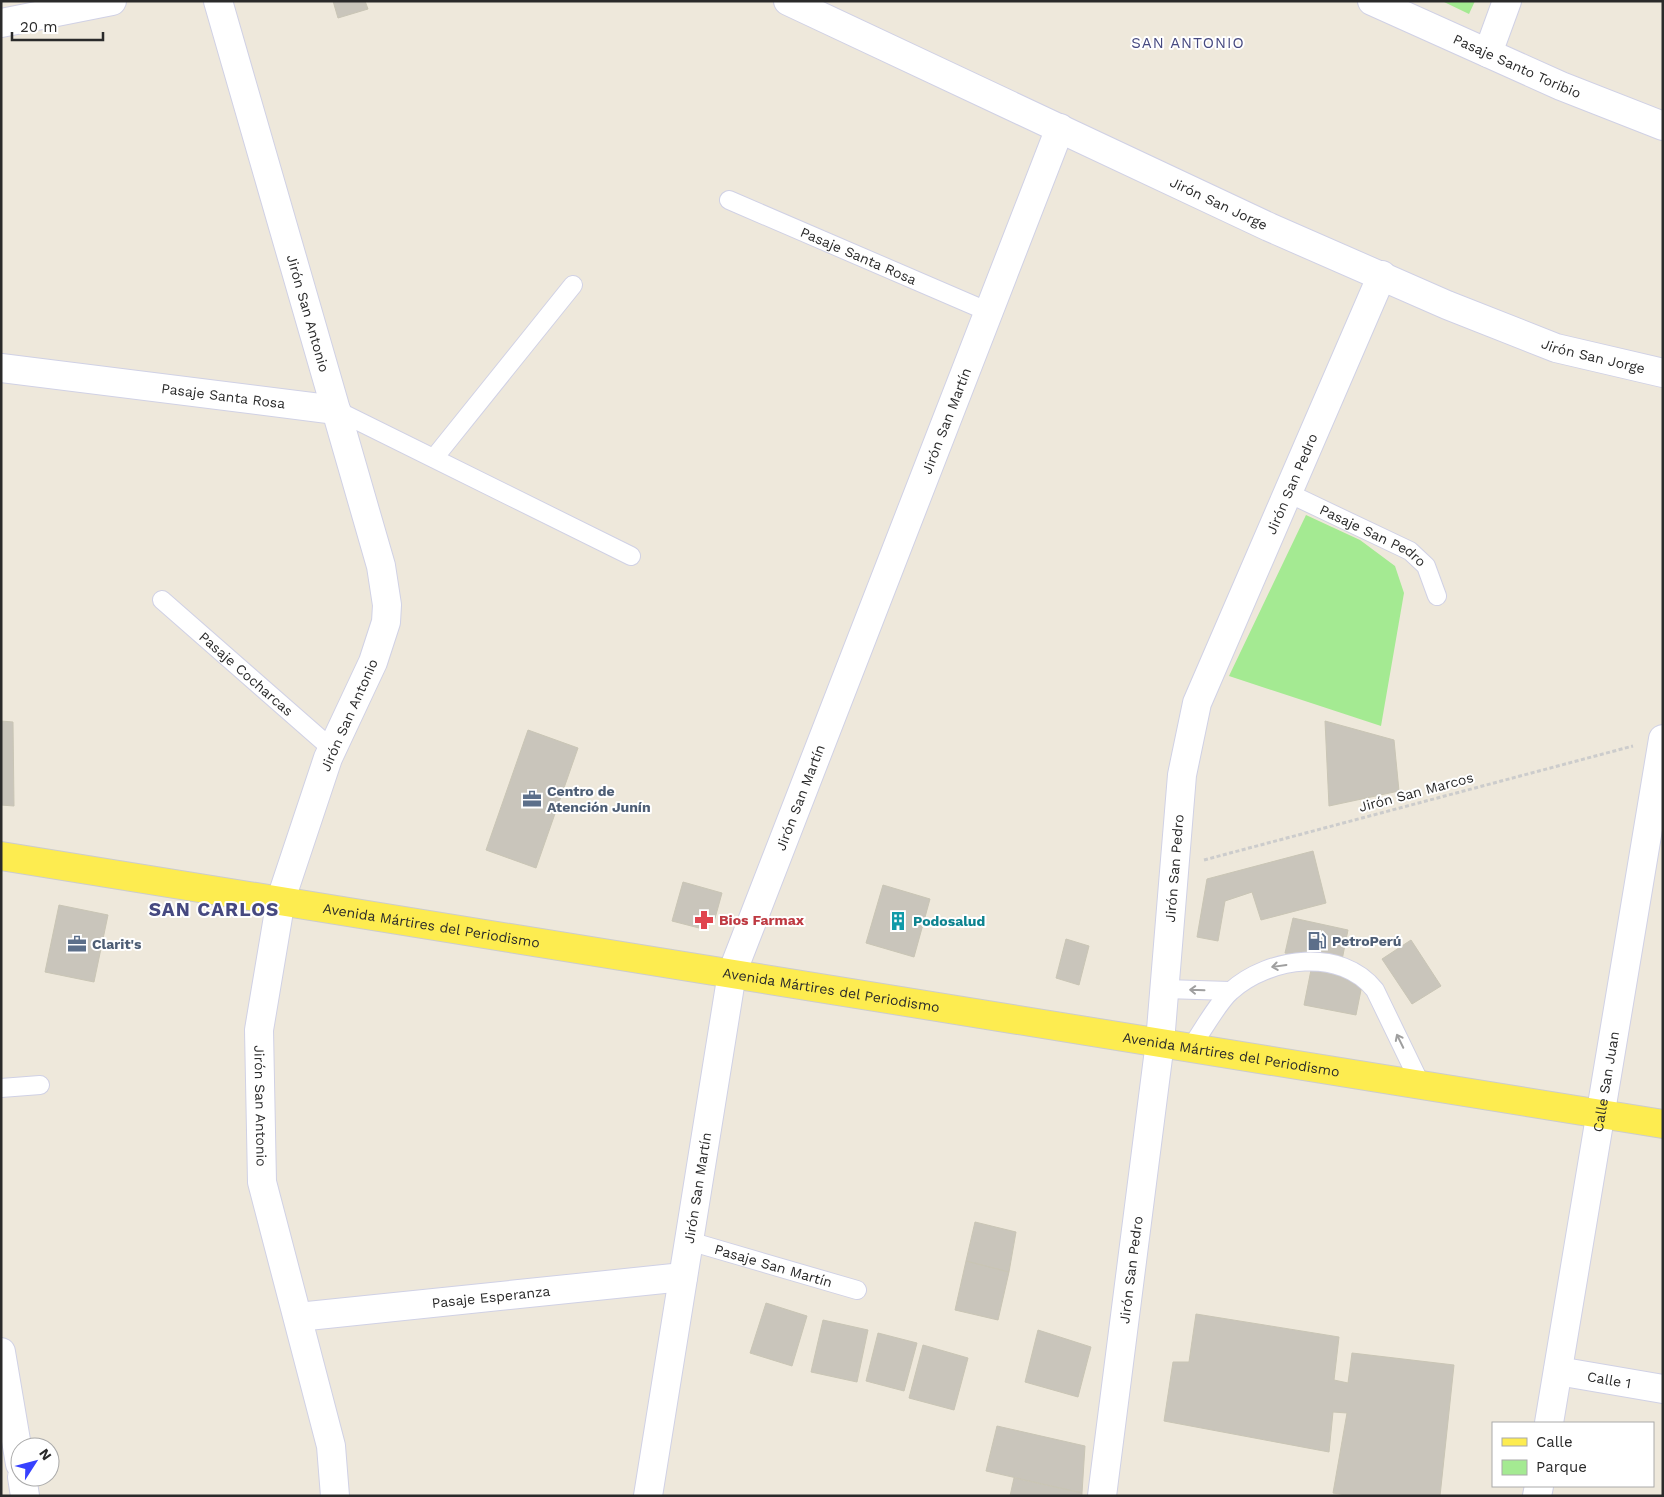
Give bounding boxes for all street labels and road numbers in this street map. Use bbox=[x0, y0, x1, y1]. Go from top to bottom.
street label: Pasaje Santo Toribio bbox=[1451, 31, 1583, 101]
street label: Jirón San Jorge bbox=[1167, 174, 1270, 233]
street label: Pasaje Santa Rosa bbox=[798, 224, 919, 288]
street label: Jirón San Antonio bbox=[284, 253, 333, 374]
street label: Jirón San Jorge bbox=[1539, 335, 1646, 377]
street label: Jirón San Martín bbox=[919, 365, 974, 476]
street label: Pasaje Santa Rosa bbox=[160, 380, 286, 412]
street label: Jirón San Pedro bbox=[1263, 431, 1321, 537]
street label: Pasaje San Pedro bbox=[1317, 501, 1429, 570]
street label: Pasaje Cocharcas bbox=[196, 628, 296, 719]
street label: Jirón San Antonio bbox=[317, 656, 381, 774]
street label: Jirón San Martín bbox=[772, 742, 828, 853]
street label: Jirón San Marcos bbox=[1357, 769, 1475, 815]
street label: Jirón San Pedro bbox=[1162, 814, 1187, 923]
street label: Avenida Mártires del Periodismo bbox=[322, 900, 541, 951]
street label: Avenida Mártires del Periodismo bbox=[722, 965, 941, 1015]
street label: Avenida Mártires del Periodismo bbox=[1121, 1029, 1341, 1080]
street label: Calle San Juan bbox=[1590, 1030, 1622, 1133]
street label: Jirón San Antonio bbox=[251, 1045, 270, 1167]
street label: Jirón San Martín bbox=[681, 1131, 714, 1245]
street label: Jirón San Pedro bbox=[1116, 1215, 1146, 1325]
street label: Pasaje San Martín bbox=[713, 1241, 834, 1290]
street label: Pasaje Esperanza bbox=[431, 1283, 551, 1311]
street label: Calle 1 bbox=[1586, 1368, 1632, 1391]

